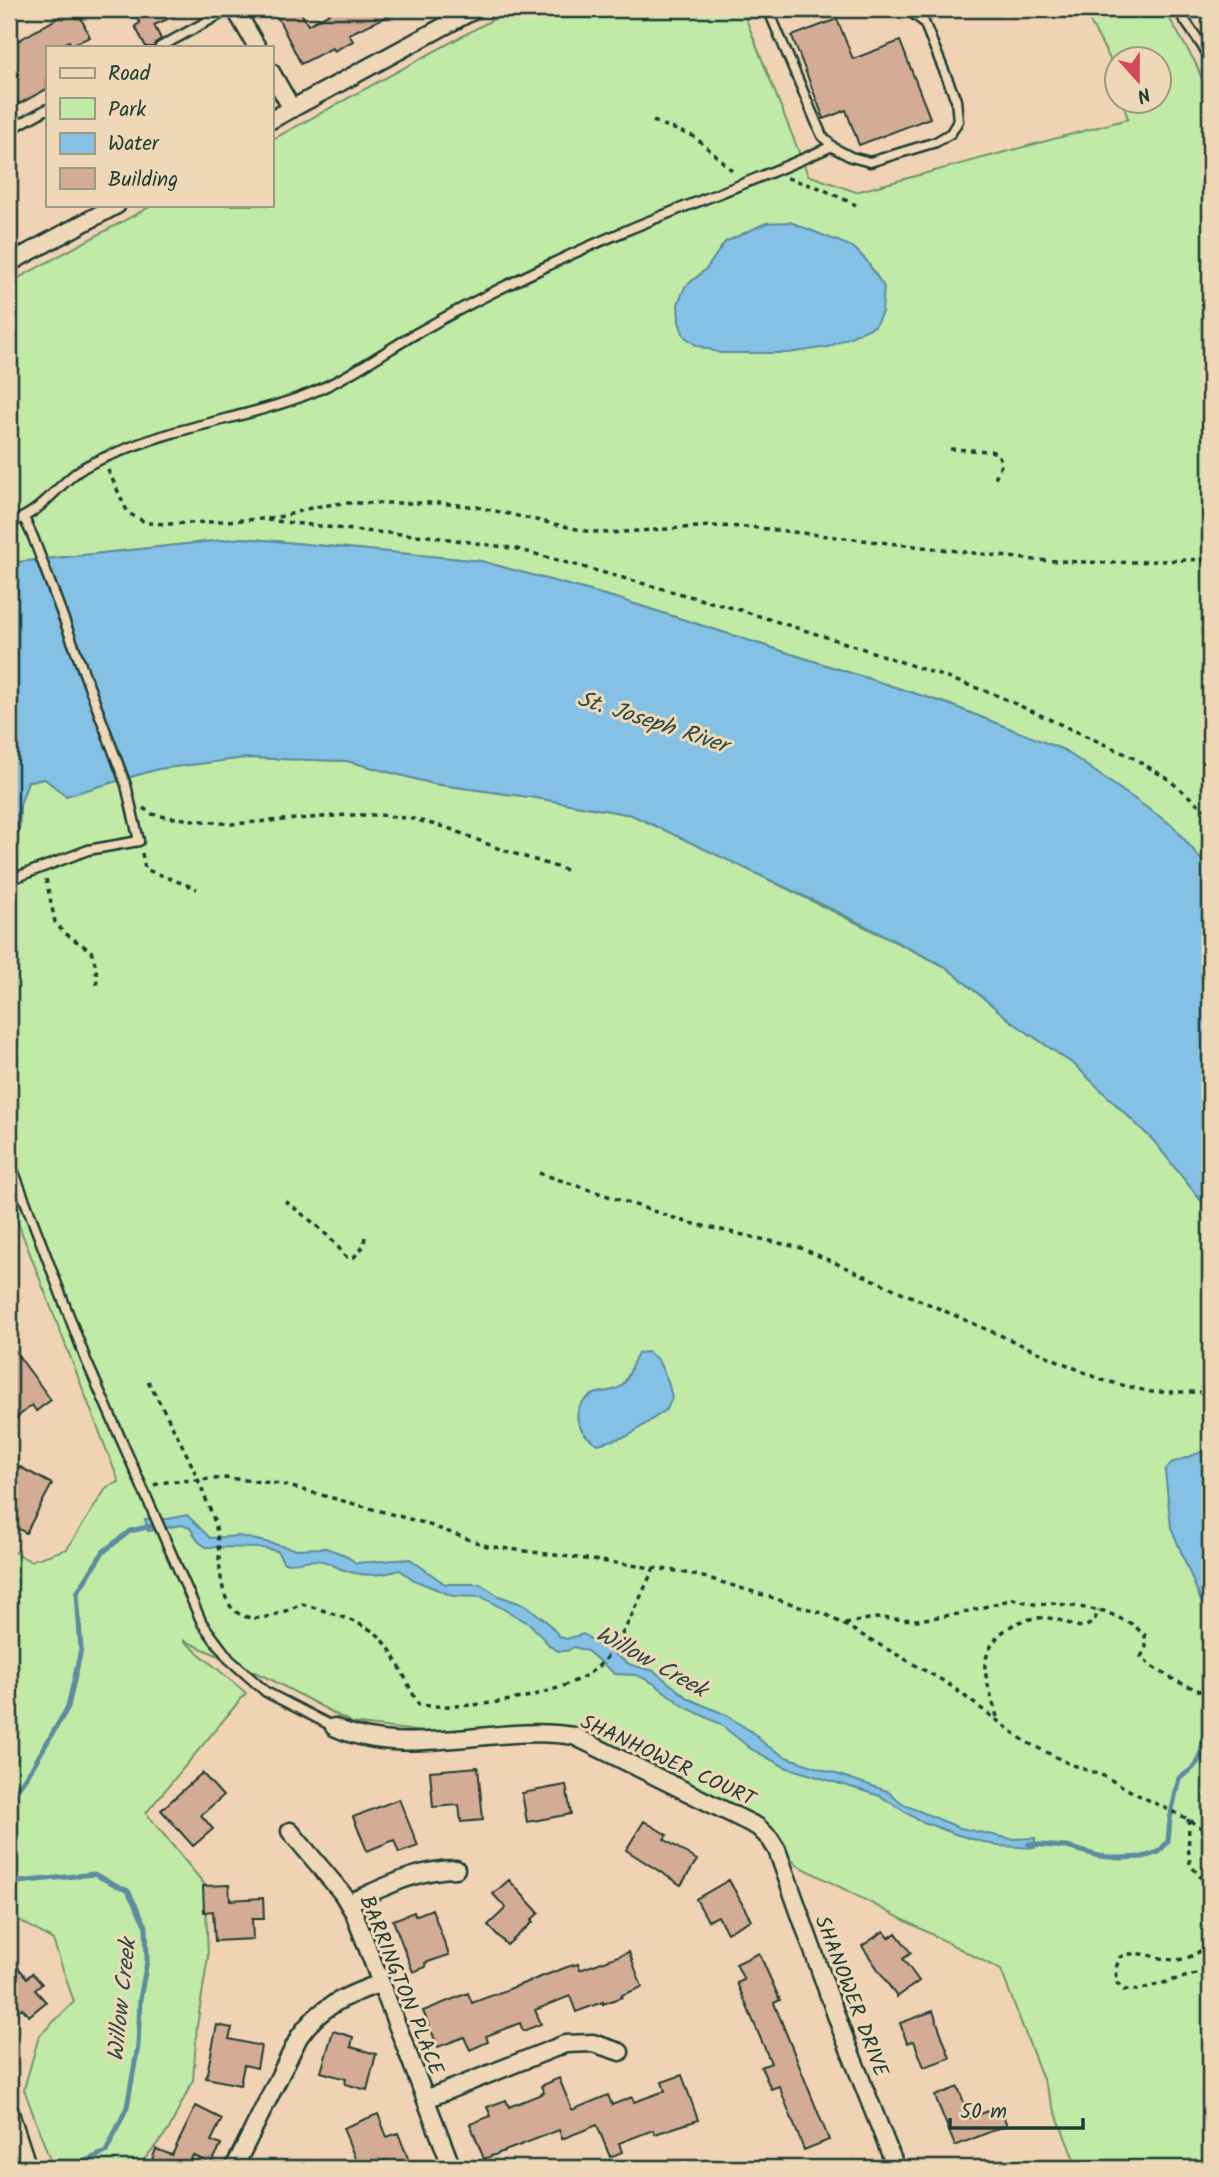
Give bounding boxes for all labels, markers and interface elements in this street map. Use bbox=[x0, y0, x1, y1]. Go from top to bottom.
legend bbox=[46, 46, 273, 206]
north arrow bbox=[1104, 46, 1174, 116]
text: Road bbox=[108, 58, 151, 91]
text: N bbox=[1132, 78, 1154, 110]
text: Park bbox=[108, 94, 146, 127]
text: Water bbox=[108, 128, 160, 161]
text: Building bbox=[108, 164, 178, 197]
water label: St. Joseph River bbox=[573, 682, 736, 766]
water label: Willow Creek bbox=[589, 1617, 716, 1710]
street label: SHANHOWER COURT bbox=[574, 1706, 762, 1817]
street label: BARRINGTON PLACE bbox=[349, 1891, 452, 2081]
street label: SHANOWER DRIVE bbox=[805, 1911, 897, 2083]
water label: Willow Creek bbox=[99, 1934, 148, 2063]
scale bar bbox=[950, 2086, 1082, 2130]
text: 50 m bbox=[960, 2096, 1007, 2129]

